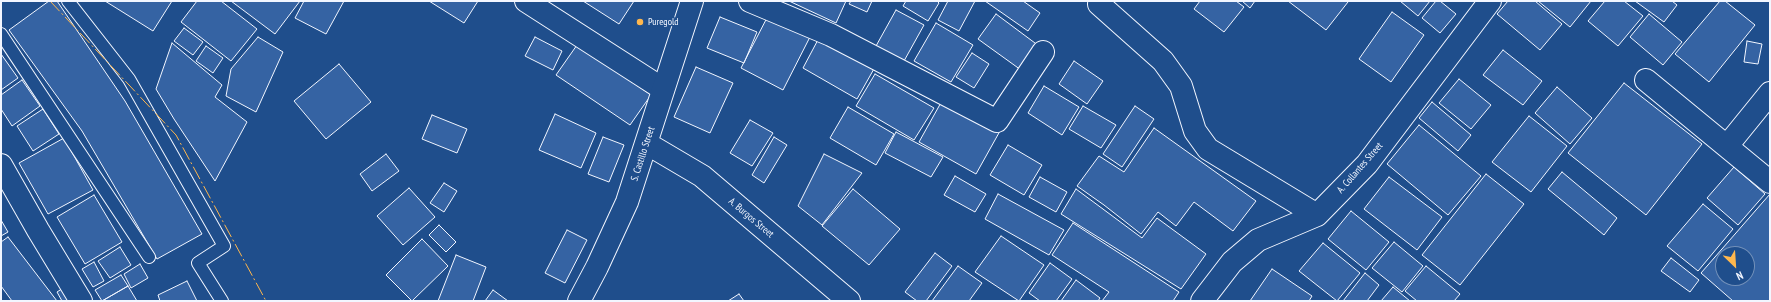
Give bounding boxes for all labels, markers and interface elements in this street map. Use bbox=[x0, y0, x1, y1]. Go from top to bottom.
place label: Puregold bbox=[648, 16, 679, 28]
marker: Puregold bbox=[635, 17, 645, 27]
street label: S. Castillo Street bbox=[629, 125, 657, 183]
street label: A. Collantes Street bbox=[1335, 140, 1385, 196]
street label: A. Burgos Street bbox=[726, 196, 776, 240]
north arrow bbox=[1715, 246, 1755, 286]
text: N bbox=[1734, 268, 1745, 284]

